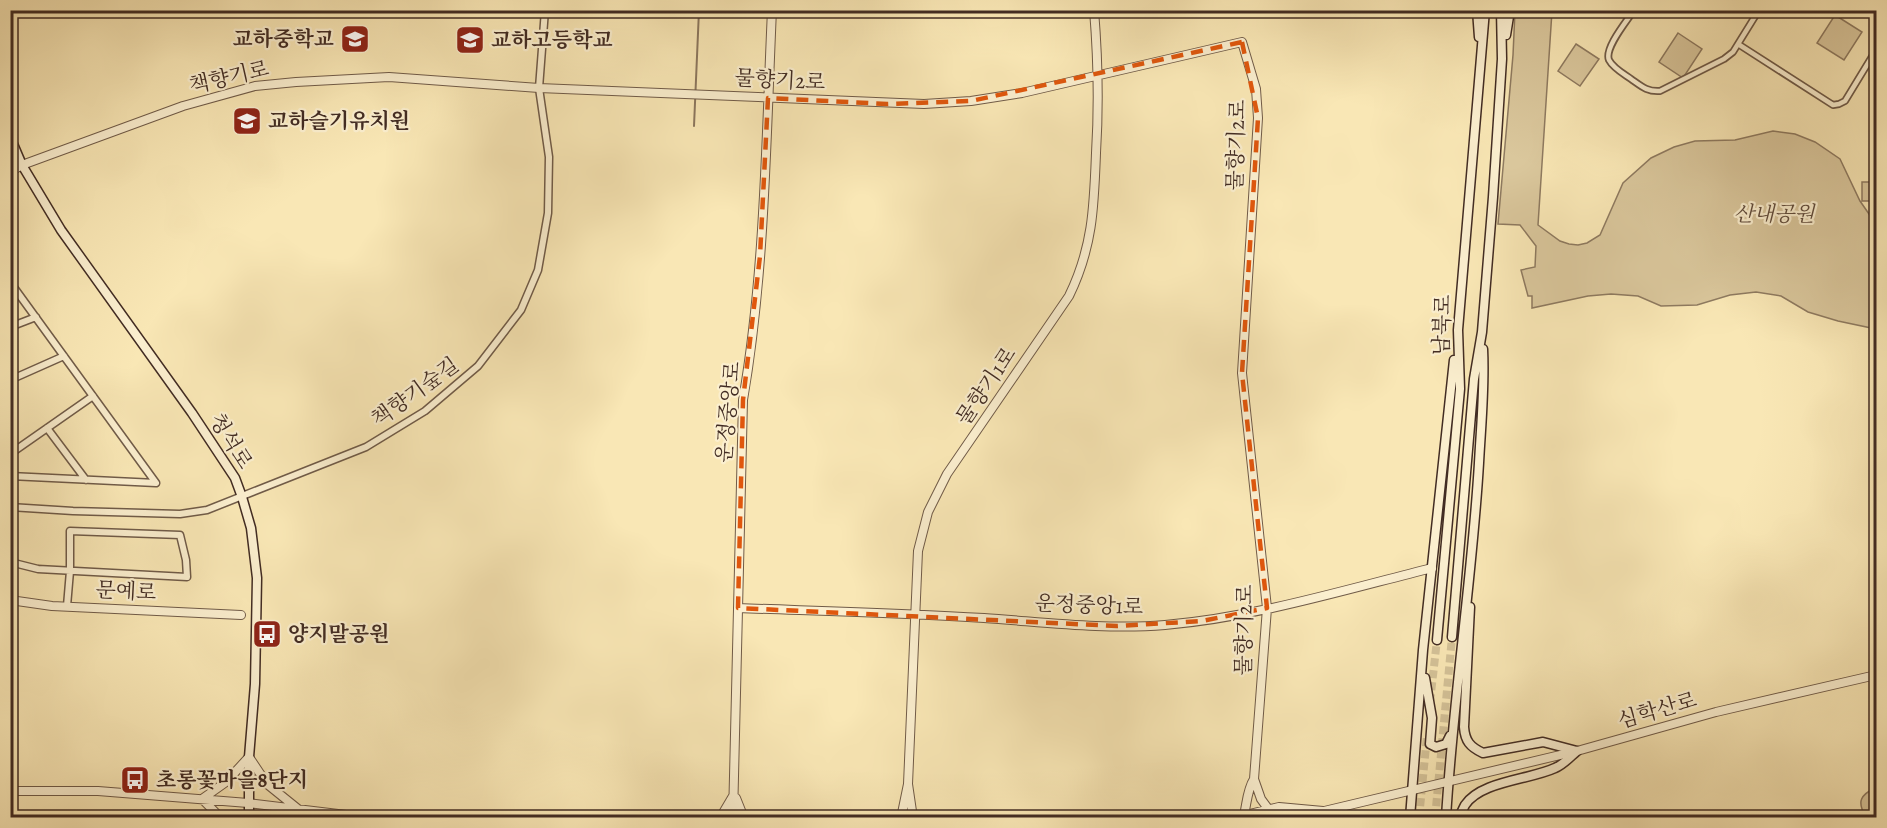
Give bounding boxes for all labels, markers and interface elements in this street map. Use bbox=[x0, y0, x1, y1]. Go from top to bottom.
school or university icon: 교하중학교 bbox=[339, 23, 371, 55]
school or university icon: 교하고등학교 bbox=[454, 24, 486, 56]
place label: 교하중학교 bbox=[233, 25, 334, 53]
place label: 교하고등학교 bbox=[491, 26, 613, 54]
street label: 책향기로 bbox=[186, 54, 272, 100]
street label: 물향기2로 bbox=[734, 64, 826, 96]
street label: 물향기2로 bbox=[1220, 99, 1252, 191]
school or university icon: 교하슬기유치원 bbox=[231, 105, 263, 137]
place label: 교하슬기유치원 bbox=[268, 107, 410, 135]
park label: 산내공원 bbox=[1733, 200, 1816, 228]
street label: 남북로 bbox=[1427, 294, 1457, 356]
street label: 물향기1로 bbox=[950, 342, 1022, 430]
street label: 책향기숲길 bbox=[366, 351, 464, 433]
street label: 운정중앙로 bbox=[710, 360, 746, 464]
street label: 청석로 bbox=[203, 408, 259, 474]
street label: 문예로 bbox=[95, 575, 157, 607]
street label: 물향기2로 bbox=[1229, 584, 1259, 676]
street label: 운정중앙1로 bbox=[1034, 589, 1144, 621]
bus stop icon: 양지말공원 bbox=[251, 618, 283, 650]
place label: 양지말공원 bbox=[288, 620, 389, 648]
street label: 심학산로 bbox=[1614, 685, 1700, 735]
bus stop icon: 초롱꽃마을8단지 bbox=[119, 764, 151, 796]
place label: 초롱꽃마을8단지 bbox=[156, 766, 308, 794]

